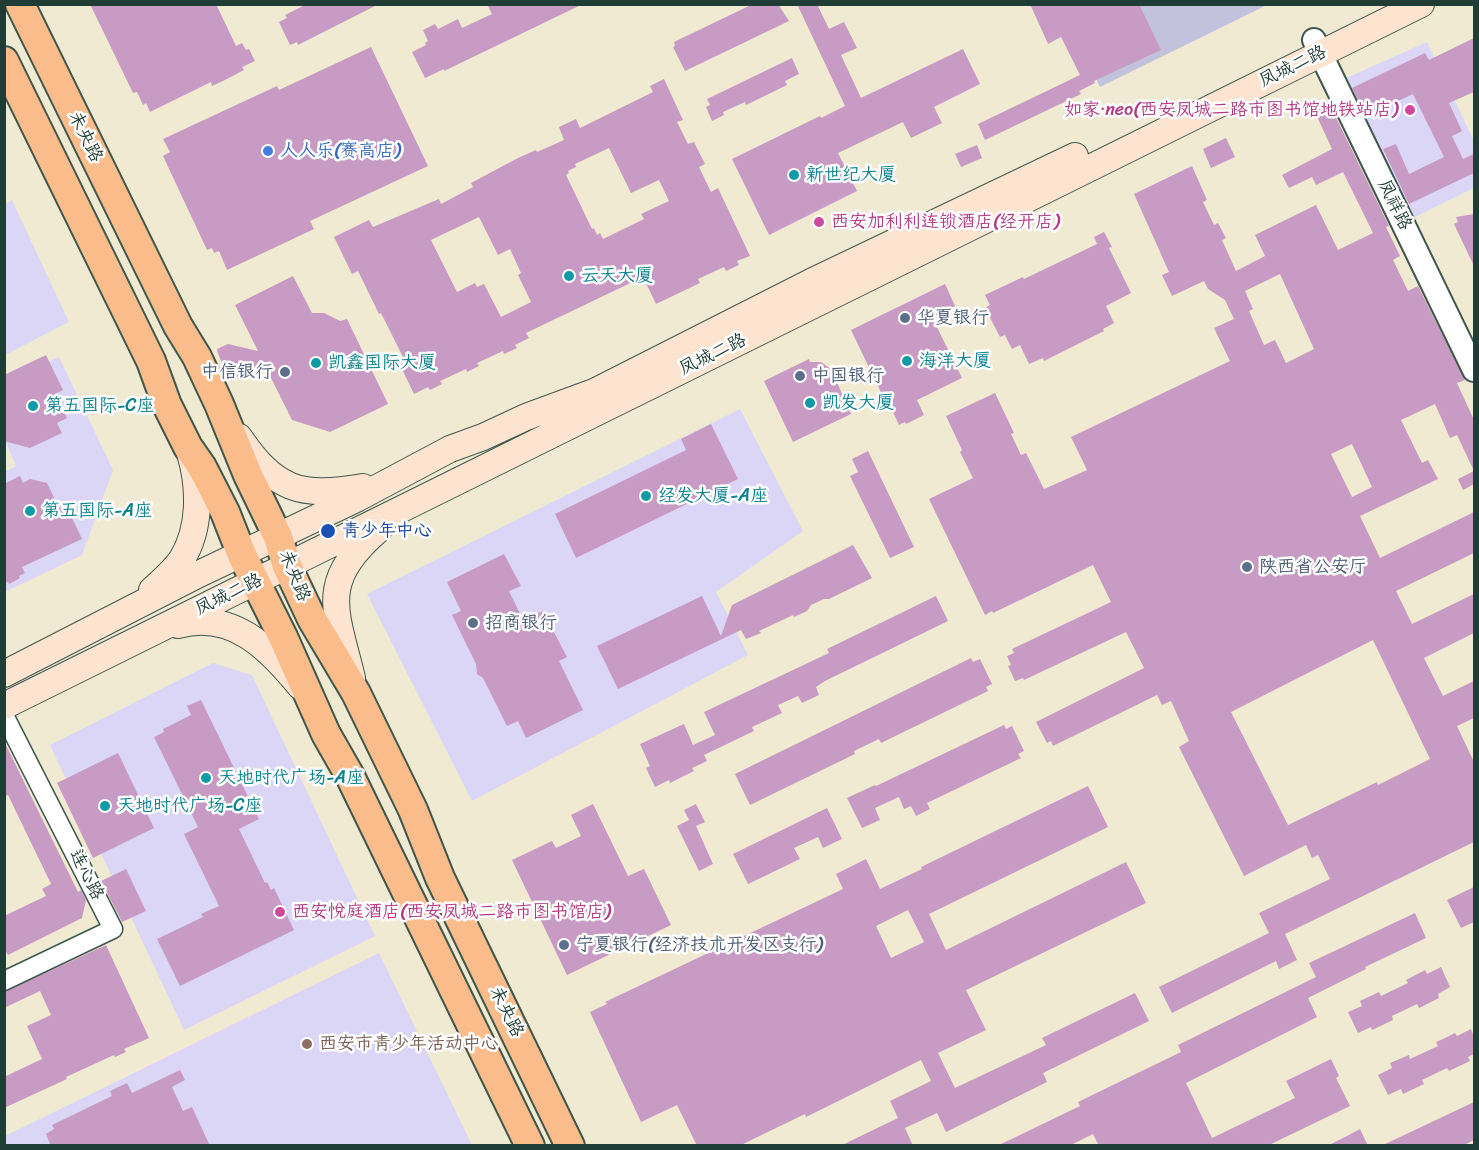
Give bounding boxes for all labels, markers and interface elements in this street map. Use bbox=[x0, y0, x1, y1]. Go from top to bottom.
street label: 凤城二路 bbox=[1256, 42, 1330, 92]
place label: 如家·neo(西安凤城二路市图书馆地铁站店) bbox=[1064, 99, 1398, 121]
marker: 如家·neo(西安凤城二路市图书馆地铁站店) bbox=[1403, 103, 1417, 117]
street label: 未央路 bbox=[63, 108, 107, 166]
place label: 人人乐(赛高店) bbox=[280, 140, 401, 162]
marker: 人人乐(赛高店) bbox=[261, 144, 275, 158]
place label: 新世纪大厦 bbox=[806, 164, 896, 186]
marker: 新世纪大厦 bbox=[787, 168, 801, 182]
street label: 凤祥路 bbox=[1372, 176, 1416, 234]
place label: 西安加利利连锁酒店(经开店) bbox=[831, 211, 1060, 233]
marker: 西安加利利连锁酒店(经开店) bbox=[812, 215, 826, 229]
place label: 云天大厦 bbox=[581, 265, 653, 287]
marker: 云天大厦 bbox=[562, 269, 576, 283]
place label: 华夏银行 bbox=[917, 307, 989, 329]
marker: 华夏银行 bbox=[898, 311, 912, 325]
street label: 凤城二路 bbox=[676, 330, 750, 380]
place label: 海洋大厦 bbox=[919, 350, 991, 372]
place label: 凯鑫国际大厦 bbox=[328, 352, 436, 374]
marker: 海洋大厦 bbox=[900, 354, 914, 368]
marker: 凯鑫国际大厦 bbox=[309, 356, 323, 370]
place label: 中信银行 bbox=[201, 361, 273, 383]
marker: 中信银行 bbox=[278, 365, 292, 379]
place label: 中国银行 bbox=[812, 365, 884, 387]
marker: 中国银行 bbox=[793, 369, 807, 383]
place label: 凯发大厦 bbox=[822, 392, 894, 414]
place label: 第五国际-C座 bbox=[45, 395, 155, 417]
marker: 凯发大厦 bbox=[803, 396, 817, 410]
marker: 第五国际-C座 bbox=[26, 399, 40, 413]
place label: 经发大厦-A座 bbox=[658, 485, 768, 507]
marker: 经发大厦-A座 bbox=[639, 489, 653, 503]
place label: 第五国际-A座 bbox=[42, 500, 152, 522]
marker: 第五国际-A座 bbox=[23, 504, 37, 518]
place label: 青少年中心 bbox=[342, 520, 432, 542]
marker: 青少年中心 bbox=[319, 522, 337, 540]
street label: 未央路 bbox=[274, 547, 314, 605]
place label: 陕西省公安厅 bbox=[1259, 556, 1367, 578]
marker: 陕西省公安厅 bbox=[1240, 560, 1254, 574]
street label: 凤城二路 bbox=[192, 570, 266, 620]
place label: 招商银行 bbox=[485, 612, 557, 634]
marker: 招商银行 bbox=[466, 616, 480, 630]
place label: 天地时代广场-A座 bbox=[218, 767, 364, 789]
marker: 天地时代广场-A座 bbox=[199, 771, 213, 785]
place label: 天地时代广场-C座 bbox=[117, 795, 263, 817]
marker: 天地时代广场-C座 bbox=[98, 799, 112, 813]
street label: 连心路 bbox=[64, 846, 108, 904]
place label: 西安悦庭酒店(西安凤城二路市图书馆店) bbox=[292, 901, 611, 923]
marker: 西安悦庭酒店(西安凤城二路市图书馆店) bbox=[273, 905, 287, 919]
place label: 宁夏银行(经济技术开发区支行) bbox=[576, 934, 823, 956]
marker: 宁夏银行(经济技术开发区支行) bbox=[557, 938, 571, 952]
street label: 未央路 bbox=[484, 983, 528, 1041]
place label: 西安市青少年活动中心 bbox=[319, 1033, 499, 1055]
marker: 西安市青少年活动中心 bbox=[300, 1037, 314, 1051]

